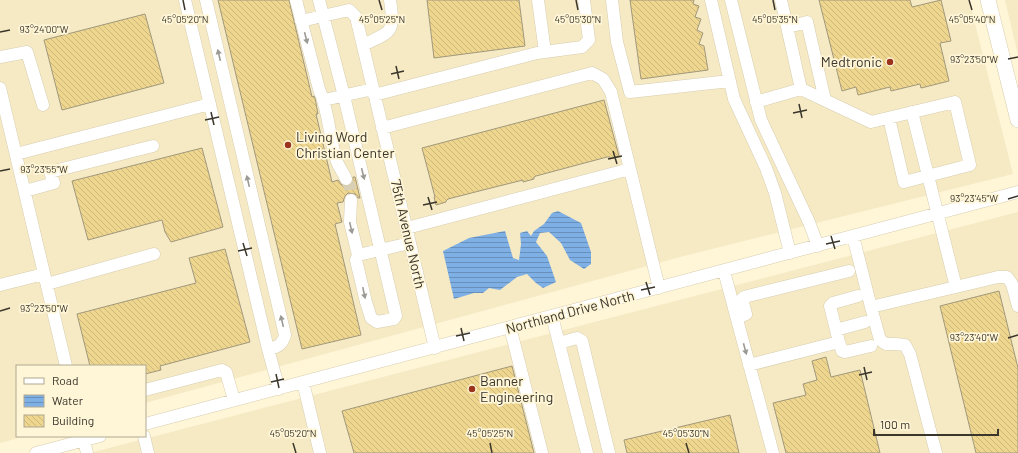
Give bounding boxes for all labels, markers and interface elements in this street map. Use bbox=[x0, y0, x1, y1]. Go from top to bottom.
text: 45°05'20"N bbox=[162, 13, 208, 25]
text: 45°05'25"N bbox=[359, 13, 405, 25]
text: 45°05'30"N bbox=[555, 13, 601, 25]
text: 45°05'35"N bbox=[752, 13, 798, 25]
text: 45°05'40"N bbox=[948, 13, 996, 25]
text: 93°24'00"W bbox=[20, 23, 69, 35]
one-way arrow bbox=[303, 32, 309, 44]
one-way arrow bbox=[215, 48, 221, 61]
place label: Medtronic bbox=[821, 53, 882, 70]
text: 93°23'50"W bbox=[950, 53, 998, 65]
marker: Medtronic bbox=[885, 57, 895, 67]
place label: Living Word Christian Center bbox=[296, 128, 395, 161]
marker: Living Word Christian Center bbox=[283, 140, 293, 150]
text: 93°23'55"W bbox=[20, 163, 68, 175]
one-way arrow bbox=[360, 169, 366, 181]
one-way arrow bbox=[245, 175, 251, 187]
street label: 75th Avenue North bbox=[388, 178, 429, 290]
text: 93°23'45"W bbox=[950, 192, 998, 204]
one-way arrow bbox=[349, 222, 355, 234]
street label: Northland Drive North bbox=[504, 286, 636, 337]
one-way arrow bbox=[361, 287, 367, 300]
text: 93°23'50"W bbox=[20, 302, 68, 314]
one-way arrow bbox=[279, 315, 285, 327]
text: 93°23'40"W bbox=[950, 331, 998, 343]
one-way arrow bbox=[742, 343, 748, 355]
legend bbox=[16, 365, 146, 437]
place label: Banner Engineering bbox=[480, 372, 553, 405]
text: Road bbox=[52, 373, 79, 387]
marker: Banner Engineering bbox=[467, 384, 477, 394]
text: Water bbox=[52, 393, 84, 407]
scale bar bbox=[874, 411, 998, 437]
text: Building bbox=[52, 413, 94, 427]
text: 100 m bbox=[880, 417, 910, 431]
text: 45°05'20"N bbox=[270, 427, 316, 439]
text: 45°05'25"N bbox=[467, 427, 513, 439]
text: 45°05'30"N bbox=[663, 427, 709, 439]

